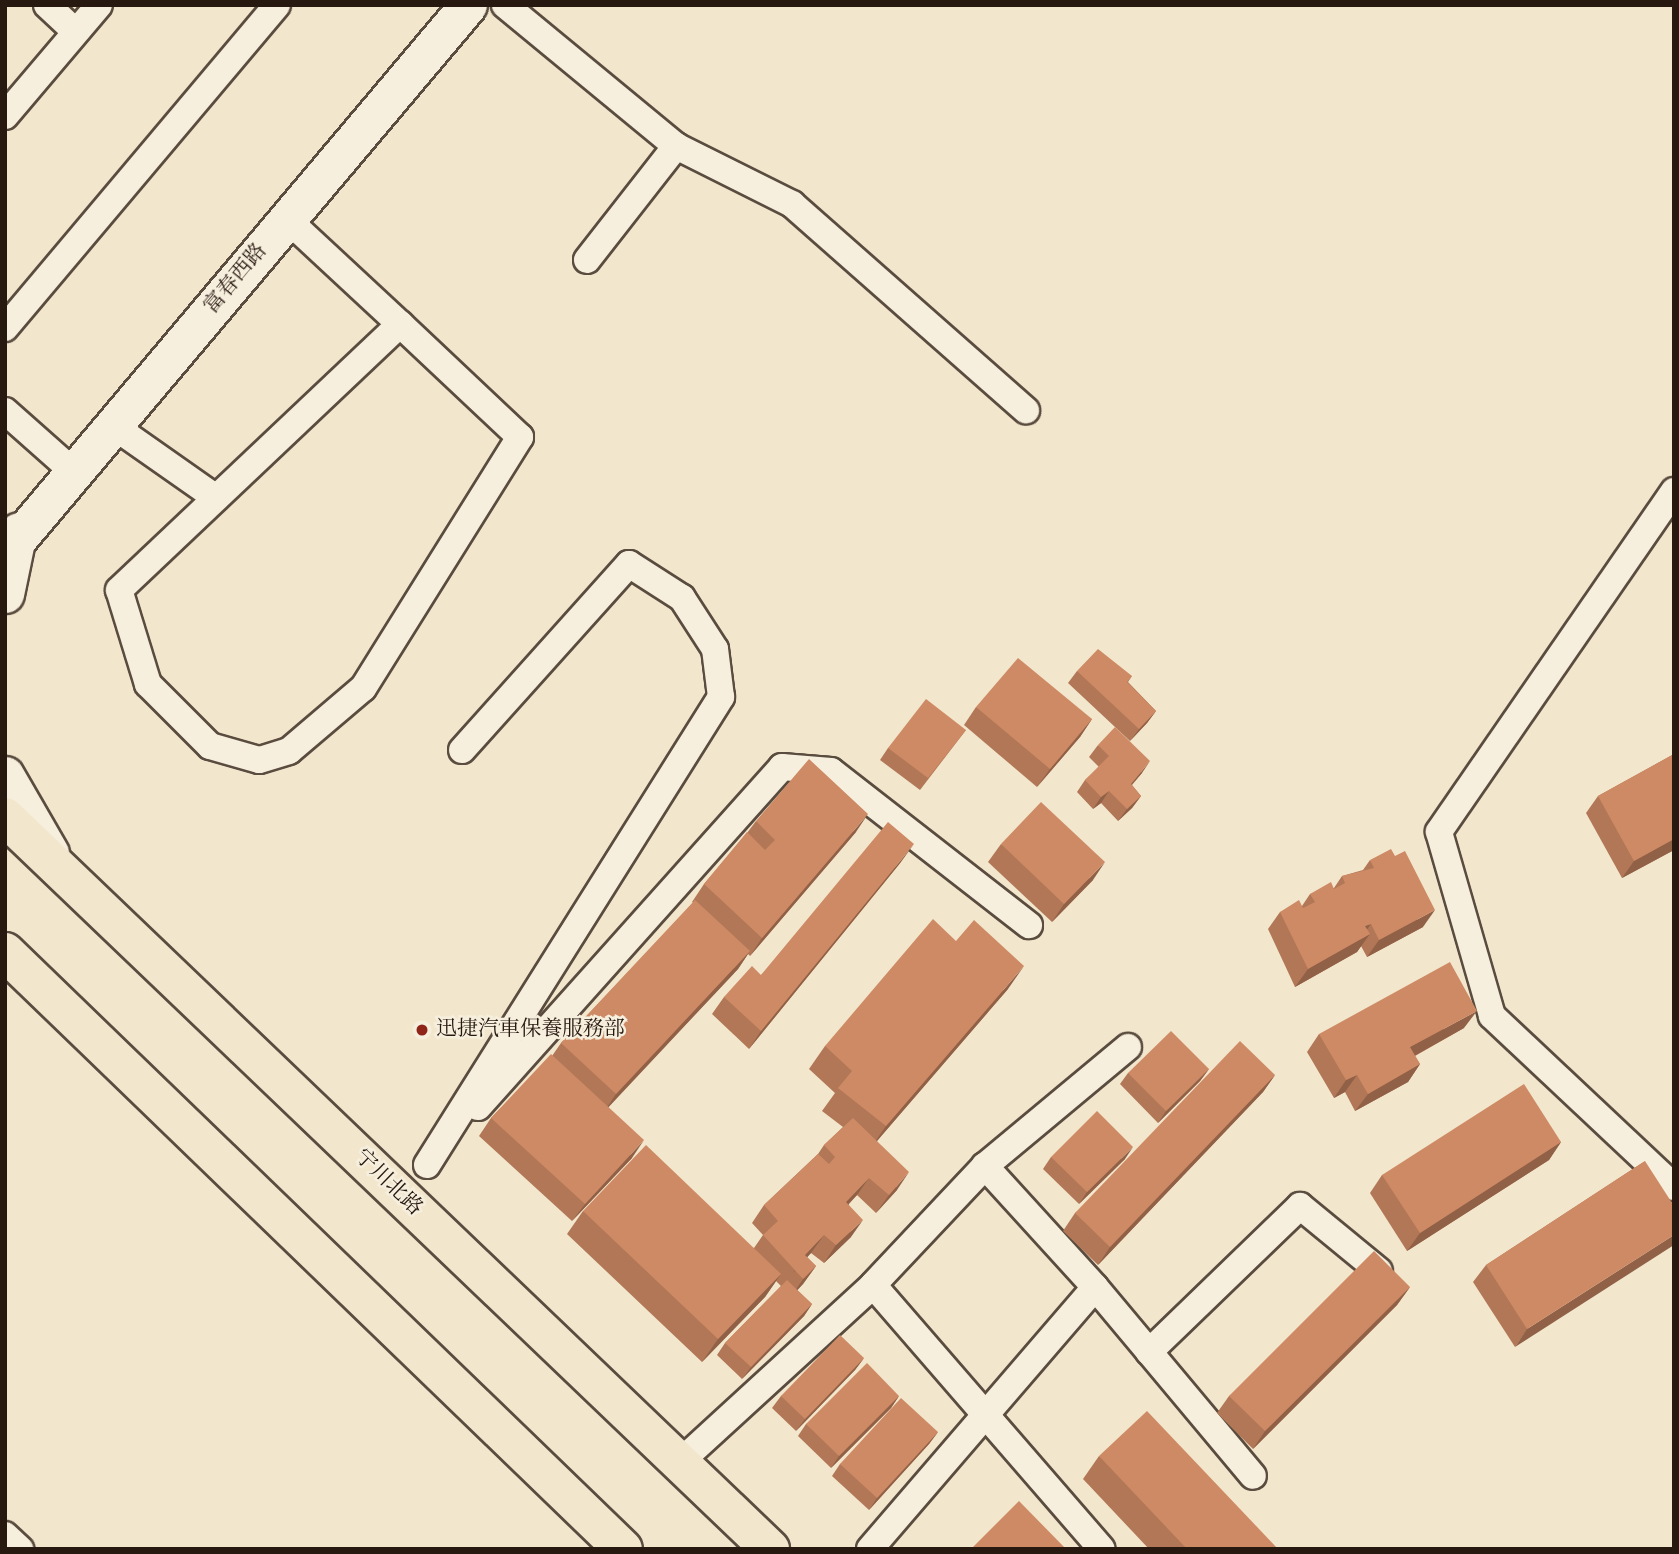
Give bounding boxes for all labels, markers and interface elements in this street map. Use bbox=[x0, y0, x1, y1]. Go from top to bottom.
street label: 富春西路 bbox=[199, 239, 273, 319]
place label: 迅捷汽車保養服務部 bbox=[436, 1017, 625, 1043]
marker: 迅捷汽車保養服務部 bbox=[414, 1022, 430, 1038]
street label: 宁川北路 bbox=[349, 1145, 427, 1221]

